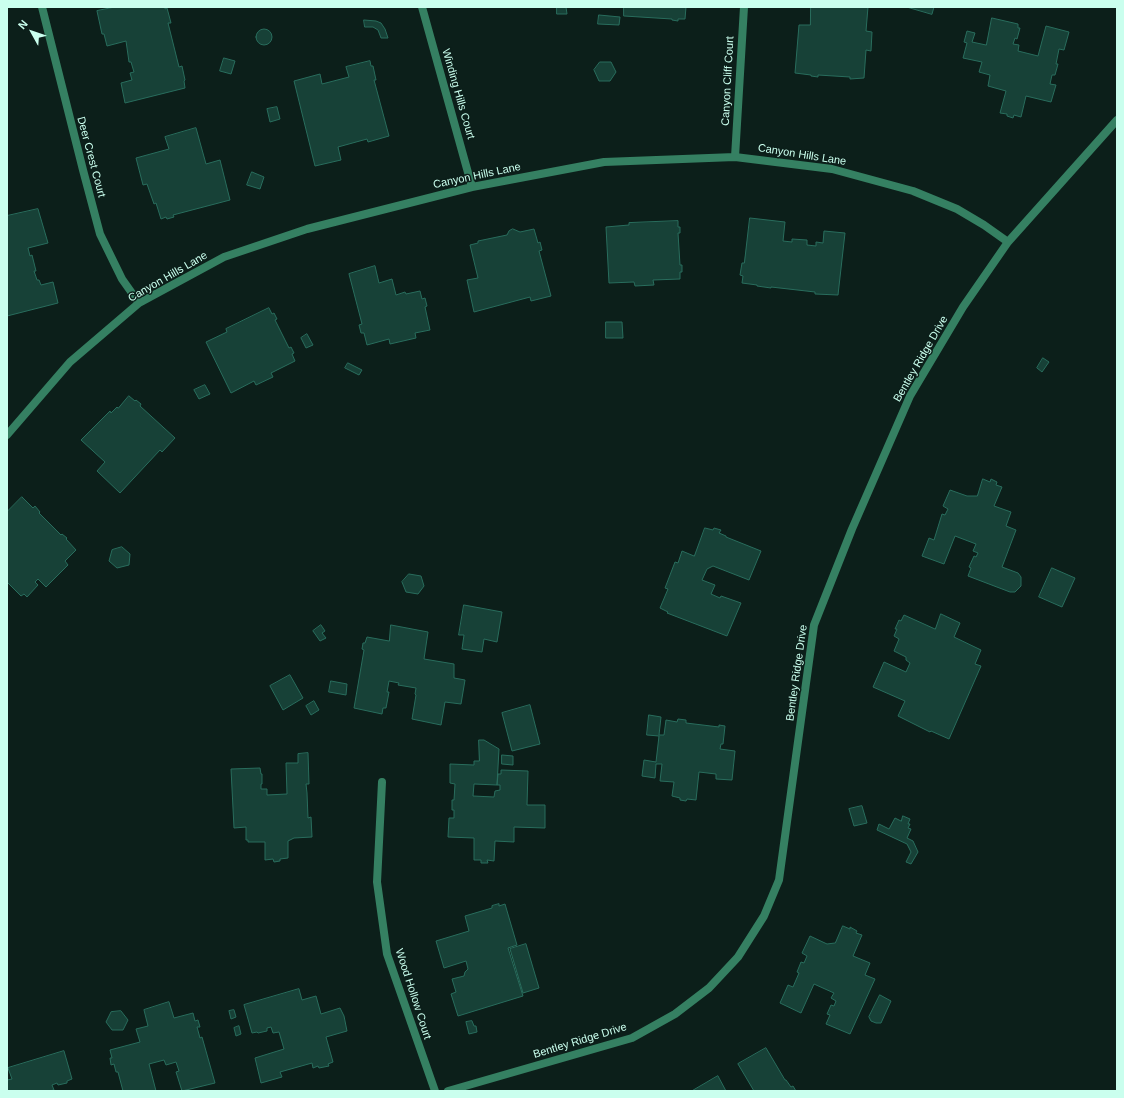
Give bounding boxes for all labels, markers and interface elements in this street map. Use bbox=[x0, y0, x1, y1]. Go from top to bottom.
north arrow bbox=[12, 12, 52, 52]
text: N bbox=[16, 17, 30, 31]
street label: Canyon Cliff Court bbox=[719, 36, 737, 126]
street label: Winding Hills Court bbox=[439, 47, 477, 141]
street label: Deer Crest Court bbox=[74, 115, 108, 199]
street label: Canyon Hills Lane bbox=[757, 141, 847, 169]
street label: Canyon Hills Lane bbox=[432, 160, 522, 192]
street label: Canyon Hills Lane bbox=[126, 249, 210, 305]
street label: Bentley Ridge Drive bbox=[891, 314, 951, 404]
street label: Bentley Ridge Drive bbox=[784, 624, 810, 722]
street label: Wood Hollow Court bbox=[392, 947, 434, 1041]
street label: Bentley Ridge Drive bbox=[532, 1020, 628, 1062]

